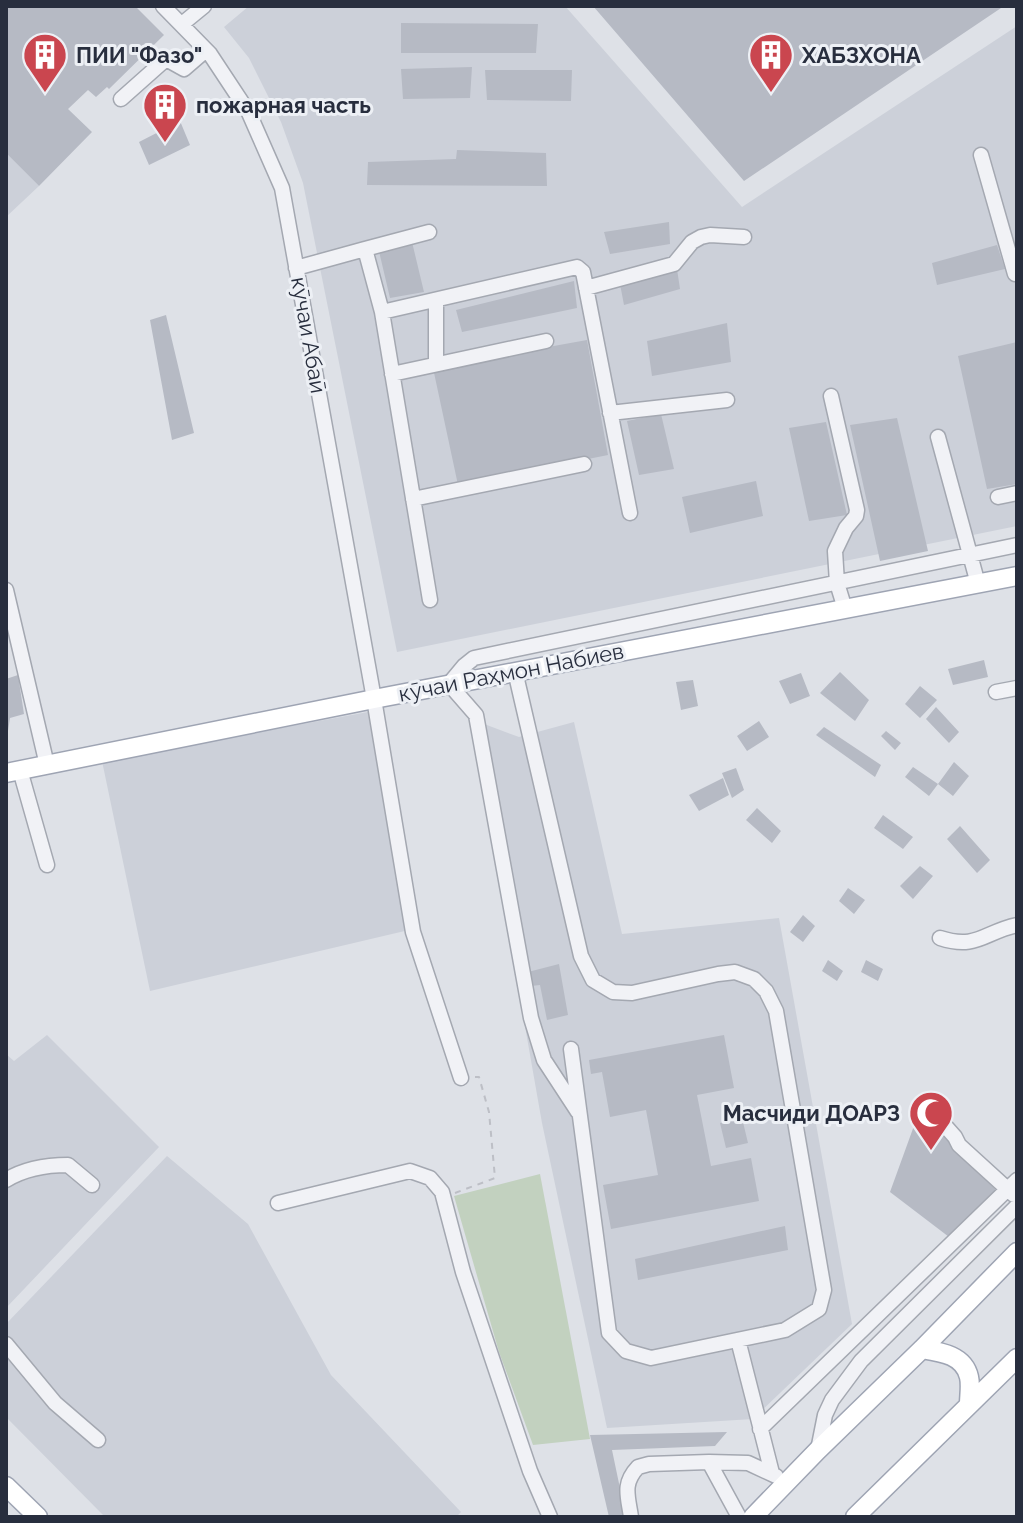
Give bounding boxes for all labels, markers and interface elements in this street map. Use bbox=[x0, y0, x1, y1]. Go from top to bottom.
building icon: ПИИ "Фазо" bbox=[21, 31, 69, 94]
building icon: ХАБЗХОНА bbox=[747, 31, 795, 94]
place label: ПИИ "Фазо" bbox=[76, 42, 202, 68]
place label: ХАБЗХОНА bbox=[801, 42, 921, 68]
building icon: пожарная часть bbox=[141, 81, 189, 144]
place label: пожарная часть bbox=[196, 92, 371, 118]
street label: кӯчаи Абаӣ bbox=[286, 275, 332, 395]
street label: кӯчаи Раҳмон Набиев bbox=[396, 637, 626, 707]
mosque icon: Масчиди ДОАРЗ bbox=[907, 1089, 955, 1152]
place label: Масчиди ДОАРЗ bbox=[723, 1100, 900, 1126]

